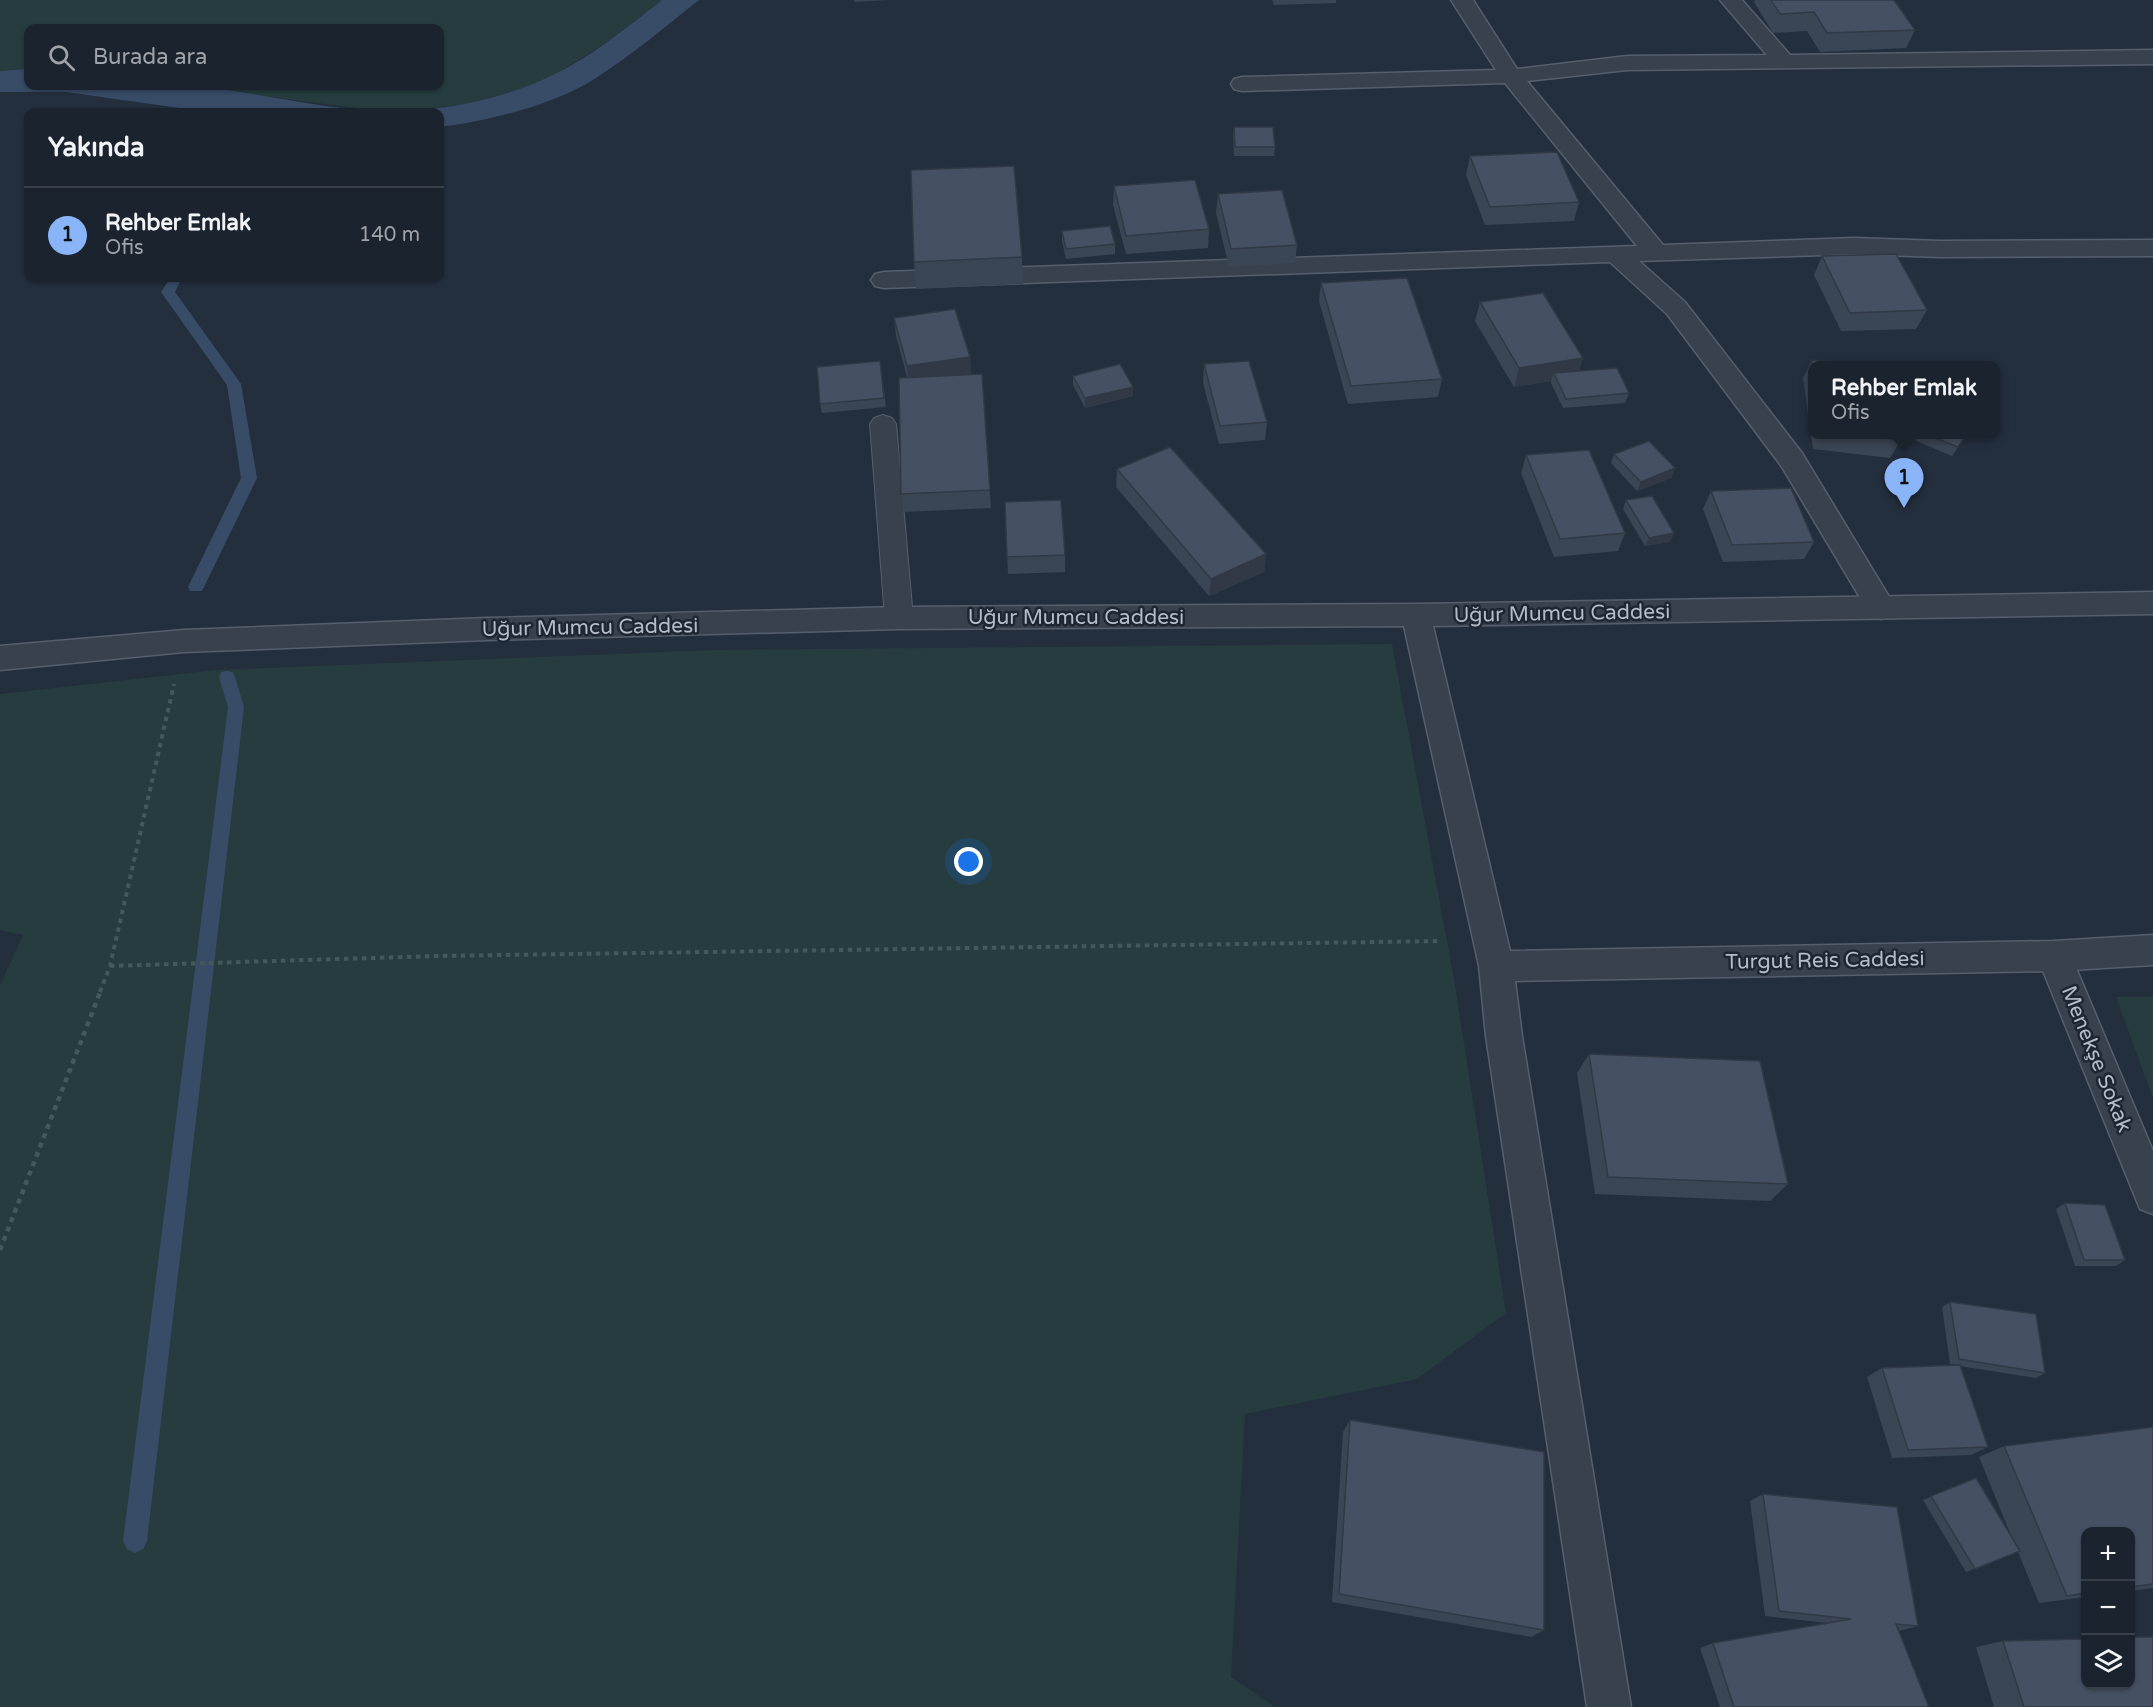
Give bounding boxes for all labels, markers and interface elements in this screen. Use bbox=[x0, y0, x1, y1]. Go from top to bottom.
search box bbox=[24, 24, 444, 90]
icon: search bbox=[45, 41, 78, 74]
text: Burada ara bbox=[93, 44, 207, 70]
text: Yakında bbox=[48, 132, 145, 163]
text: Rehber Emlak bbox=[105, 210, 251, 236]
text: 1 bbox=[61, 223, 74, 247]
text: 140 m bbox=[359, 223, 420, 247]
text: Ofis bbox=[105, 236, 144, 260]
popup bbox=[1808, 361, 2000, 439]
text: Rehber Emlak bbox=[1831, 375, 1977, 401]
text: Ofis bbox=[1831, 401, 1870, 425]
pin: 1 bbox=[1884, 458, 1924, 508]
street label: Uğur Mumcu Caddesi bbox=[1453, 599, 1671, 628]
street label: Uğur Mumcu Caddesi bbox=[968, 605, 1184, 630]
street label: Uğur Mumcu Caddesi bbox=[481, 613, 699, 642]
your location bbox=[954, 847, 983, 876]
street label: Turgut Reis Caddesi bbox=[1725, 946, 1925, 975]
street label: Menekşe Sokak bbox=[2056, 982, 2137, 1136]
map controls bbox=[2081, 1527, 2135, 1689]
button: + bbox=[2081, 1527, 2135, 1581]
button: − bbox=[2081, 1581, 2135, 1635]
button: layers bbox=[2081, 1635, 2135, 1689]

